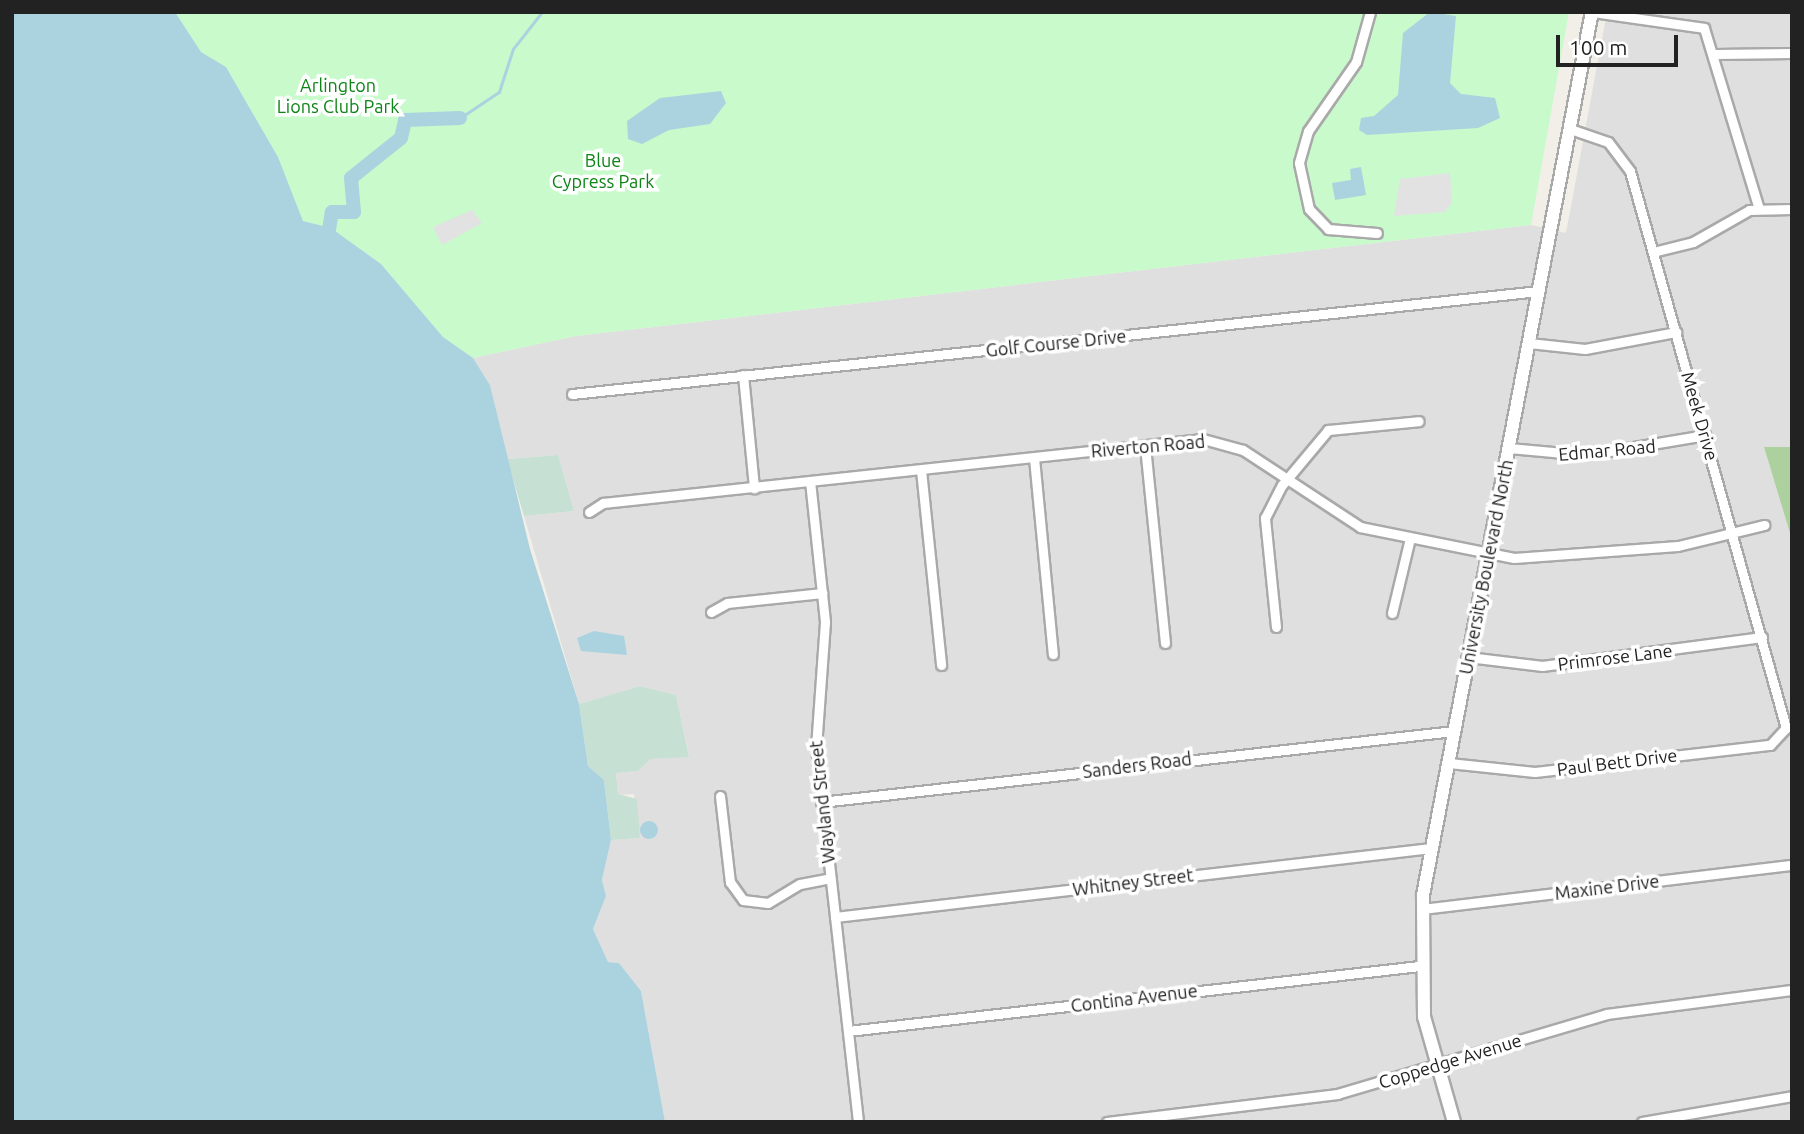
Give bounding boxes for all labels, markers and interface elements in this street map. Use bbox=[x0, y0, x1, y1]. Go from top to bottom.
scale bar bbox=[1559, 21, 1682, 65]
text: 100 m bbox=[1569, 35, 1627, 59]
park label: Arlington Lions Club Park bbox=[277, 75, 399, 118]
park label: Blue Cypress Park bbox=[552, 150, 654, 192]
street label: Golf Course Drive bbox=[985, 325, 1127, 361]
street label: Meek Drive bbox=[1677, 369, 1723, 463]
street label: Riverton Road bbox=[1090, 430, 1206, 462]
street label: Edmar Road bbox=[1557, 435, 1657, 465]
street label: University Boulevard North bbox=[1455, 458, 1517, 676]
street label: Primrose Lane bbox=[1556, 639, 1674, 675]
street label: Wayland Street bbox=[805, 740, 839, 864]
street label: Paul Bett Drive bbox=[1556, 744, 1678, 780]
street label: Sanders Road bbox=[1081, 748, 1193, 782]
street label: Whitney Street bbox=[1071, 864, 1195, 900]
street label: Maxine Drive bbox=[1553, 870, 1661, 904]
street label: Contina Avenue bbox=[1069, 980, 1199, 1016]
street label: Coppedge Avenue bbox=[1376, 1029, 1524, 1093]

